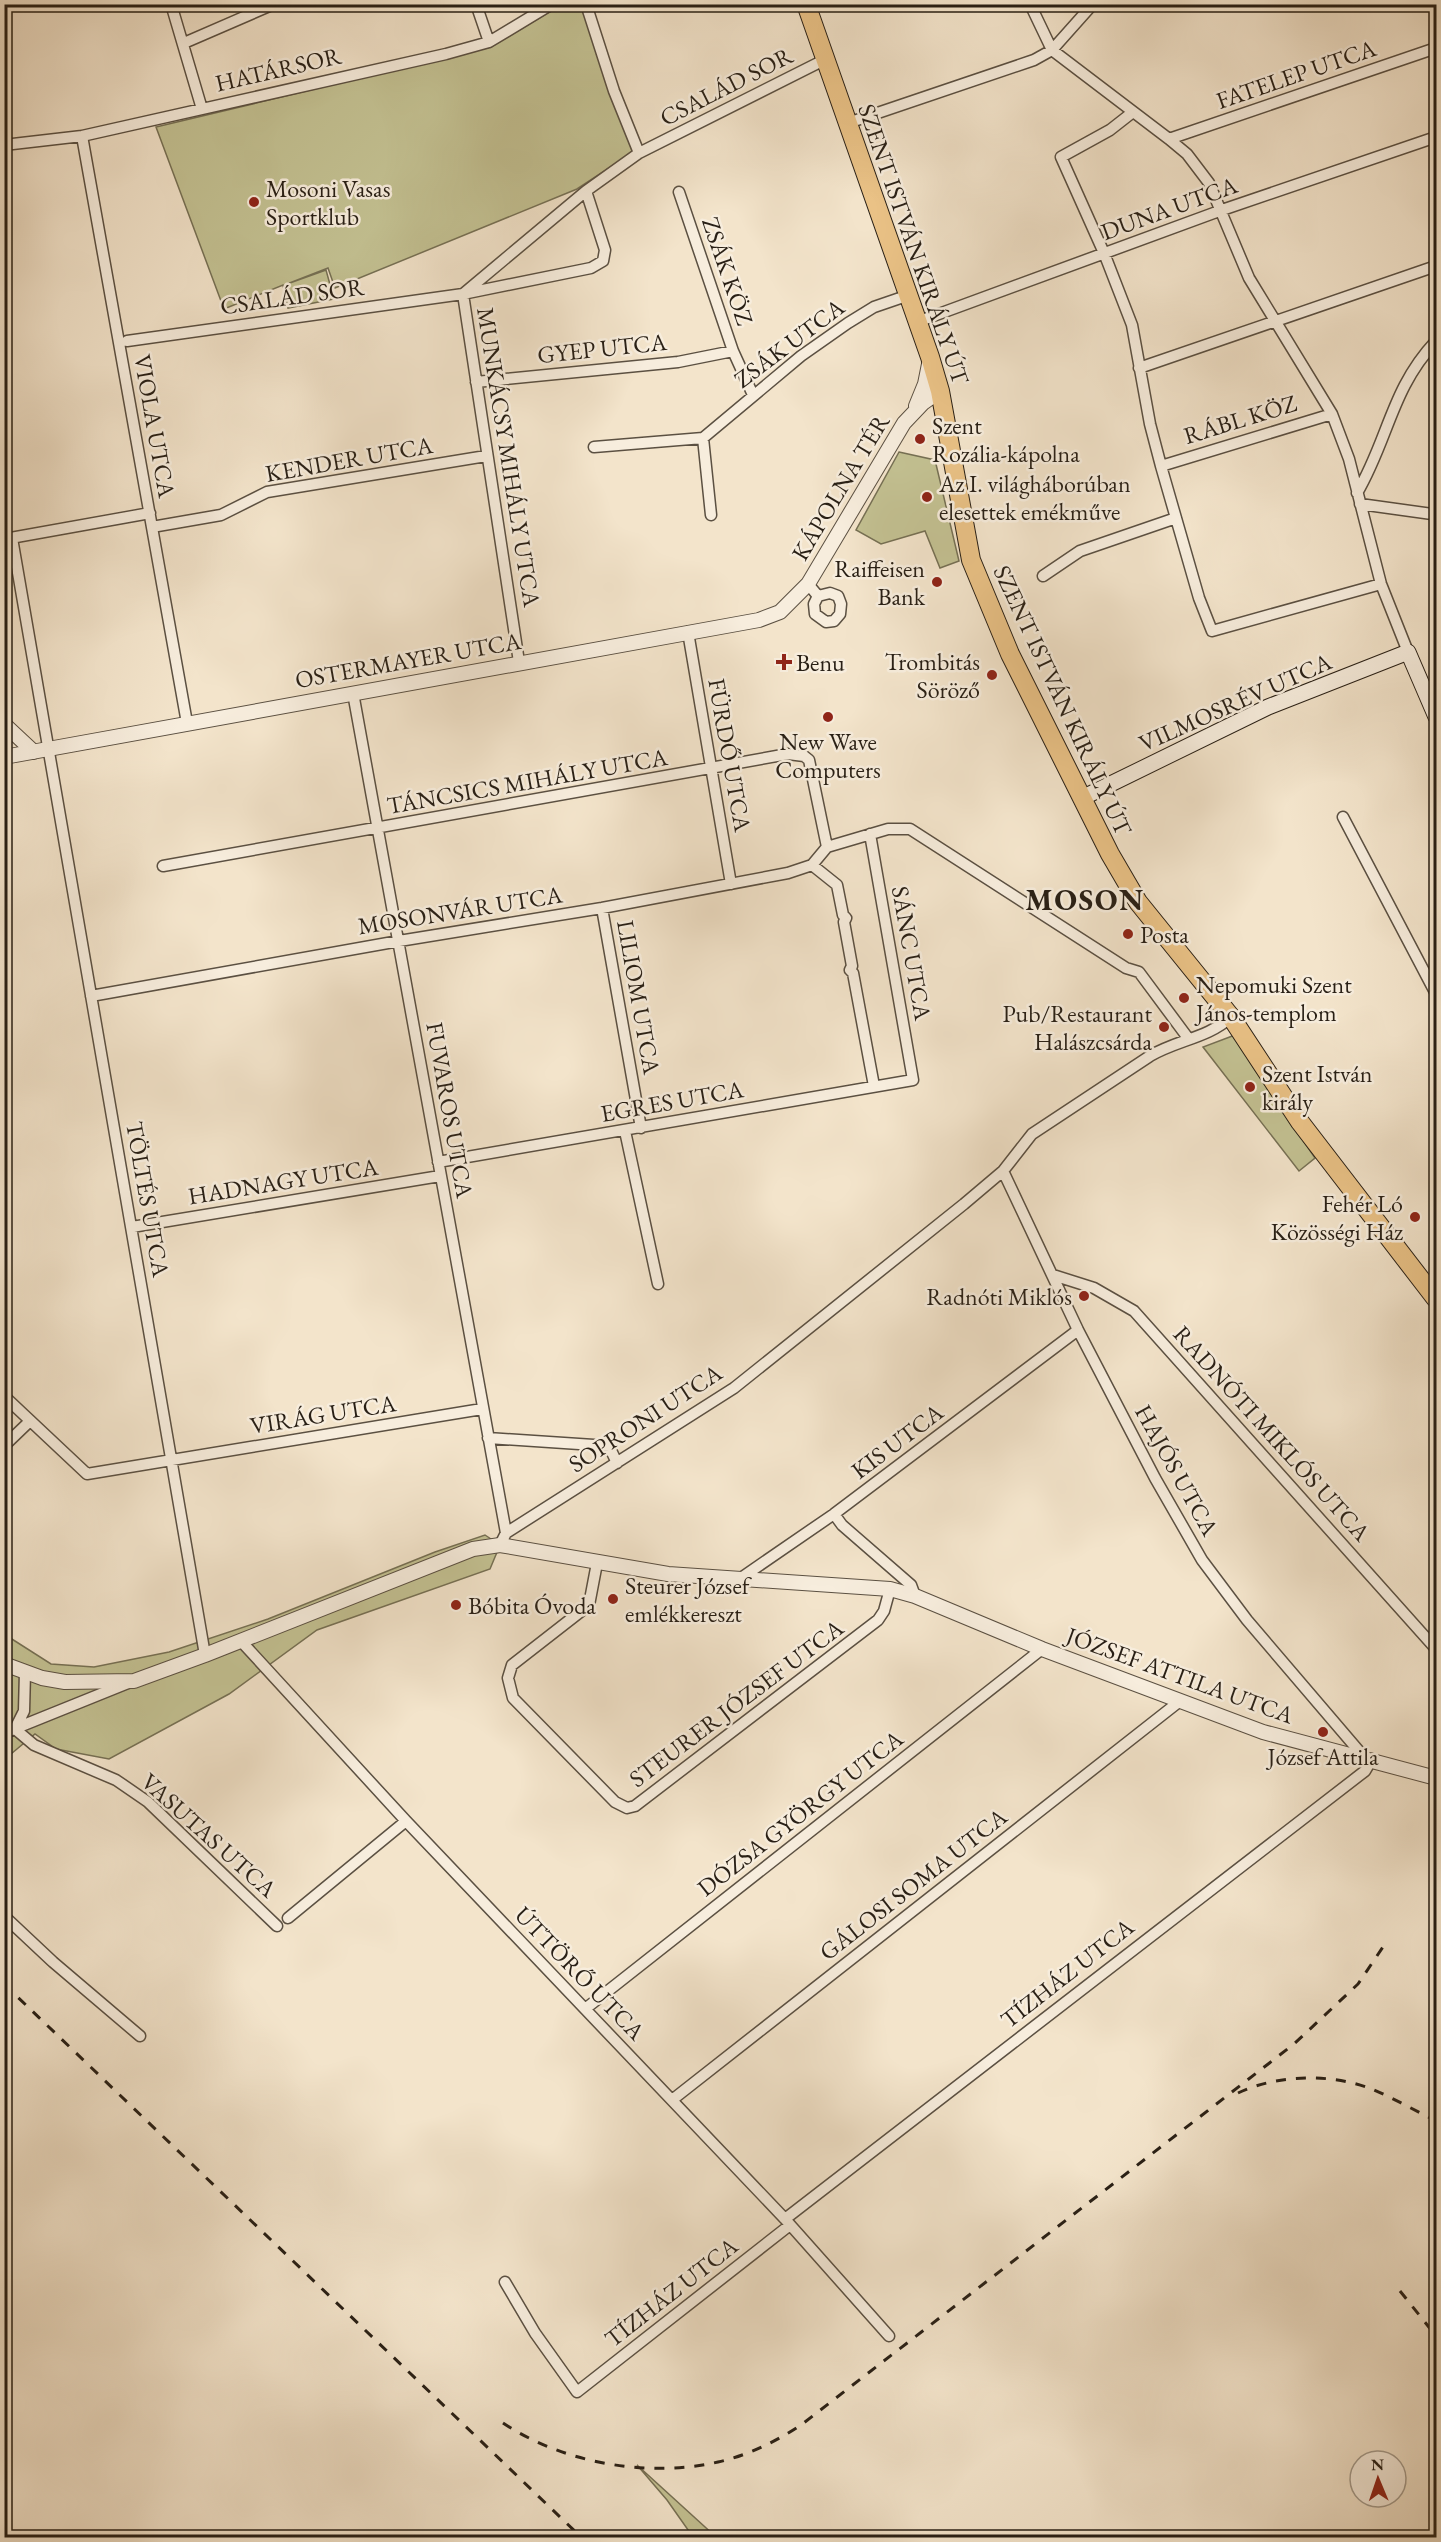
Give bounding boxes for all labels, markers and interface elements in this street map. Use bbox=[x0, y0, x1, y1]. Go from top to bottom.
street label: FATELEP UTCA bbox=[1212, 32, 1380, 116]
street label: HATÁRSOR bbox=[212, 39, 345, 99]
street label: CSALÁD SOR bbox=[654, 39, 798, 133]
street label: SZENT ISTVÁN KIRÁLY ÚT bbox=[851, 100, 977, 389]
street label: DUNA UTCA bbox=[1096, 169, 1242, 247]
place label: Mosoni Vasas Sportklub bbox=[266, 173, 390, 232]
marker: Mosoni Vasas Sportklub bbox=[247, 195, 261, 209]
street label: ZSÁK KÖZ bbox=[695, 213, 761, 330]
street label: CSALÁD SOR bbox=[218, 270, 367, 321]
street label: ZSÁK UTCA bbox=[728, 291, 851, 395]
street label: MUNKÁCSY MIHÁLY UTCA bbox=[470, 305, 548, 609]
street label: GYEP UTCA bbox=[536, 326, 669, 370]
street label: VIOLA UTCA bbox=[127, 352, 183, 500]
street label: RÁBL KÖZ bbox=[1180, 387, 1301, 451]
street label: KÁPOLNA TÉR bbox=[784, 407, 896, 566]
place label: Szent Rozália-kápolna bbox=[932, 410, 1080, 469]
street label: KENDER UTCA bbox=[263, 429, 435, 489]
marker: Szent Rozália-kápolna bbox=[913, 432, 927, 446]
place label: Az I. világháborúban elesettek emékműve bbox=[938, 468, 1131, 527]
marker: Az I. világháborúban elesettek emékműve bbox=[920, 490, 934, 504]
place label: Raiffeisen Bank bbox=[834, 553, 926, 612]
street label: SZENT ISTVÁN KIRÁLY ÚT bbox=[987, 560, 1140, 841]
marker: Raiffeisen Bank bbox=[930, 575, 944, 589]
street label: OSTERMAYER UTCA bbox=[293, 625, 524, 695]
street label: VILMOSRÉV UTCA bbox=[1134, 645, 1337, 758]
place label: Trombitás Söröző bbox=[885, 646, 980, 705]
place label: Benu bbox=[796, 647, 845, 678]
marker: Benu bbox=[777, 655, 791, 669]
marker: Trombitás Söröző bbox=[985, 668, 999, 682]
street label: FÜRDŐ UTCA bbox=[701, 676, 759, 835]
marker: New Wave Computers bbox=[821, 710, 835, 724]
place label: New Wave Computers bbox=[775, 726, 881, 785]
street label: TÁNCSICS MIHÁLY UTCA bbox=[384, 741, 670, 821]
street label: MOSONVÁR UTCA bbox=[355, 878, 565, 941]
district label: MOSON bbox=[1025, 880, 1145, 919]
street label: SÁNC UTCA bbox=[885, 884, 939, 1023]
street label: LILIOM UTCA bbox=[610, 917, 668, 1077]
place label: Posta bbox=[1140, 919, 1189, 950]
marker: Posta bbox=[1121, 927, 1135, 941]
place label: Nepomuki Szent János-templom bbox=[1194, 969, 1352, 1028]
marker: Nepomuki Szent János-templom bbox=[1177, 991, 1191, 1005]
place label: Pub/Restaurant Halászcsárda bbox=[1002, 998, 1152, 1057]
street label: FUVAROS UTCA bbox=[419, 1020, 481, 1201]
marker: Pub/Restaurant Halászcsárda bbox=[1157, 1020, 1171, 1034]
place label: Szent István király bbox=[1262, 1058, 1373, 1117]
street label: EGRES UTCA bbox=[598, 1073, 746, 1129]
marker: Szent István király bbox=[1243, 1080, 1257, 1094]
street label: TÖLTÉS UTCA bbox=[119, 1119, 177, 1280]
street label: HADNAGY UTCA bbox=[186, 1151, 381, 1211]
place label: Fehér Ló Közösségi Ház bbox=[1271, 1188, 1403, 1247]
marker: Fehér Ló Közösségi Ház bbox=[1408, 1210, 1422, 1224]
place label: Radnóti Miklós bbox=[926, 1281, 1072, 1312]
marker: Radnóti Miklós bbox=[1077, 1289, 1091, 1303]
street label: RADNÓTI MIKLÓS UTCA bbox=[1167, 1319, 1377, 1548]
street label: SOPRONI UTCA bbox=[562, 1357, 728, 1479]
street label: VIRÁG UTCA bbox=[248, 1387, 399, 1441]
street label: KIS UTCA bbox=[845, 1396, 950, 1486]
street label: HAJÓS UTCA bbox=[1128, 1399, 1226, 1541]
place label: Steurer József emlékkereszt bbox=[625, 1570, 753, 1629]
place label: Bóbita Óvoda bbox=[468, 1590, 596, 1621]
marker: Steurer József emlékkereszt bbox=[606, 1592, 620, 1606]
marker: Bóbita Óvoda bbox=[449, 1598, 463, 1612]
street label: STEURER JÓZSEF UTCA bbox=[623, 1612, 850, 1794]
street label: JÓZSEF ATTILA UTCA bbox=[1060, 1619, 1298, 1731]
street label: DÓZSA GYÖRGY UTCA bbox=[691, 1723, 909, 1903]
marker: József Attila bbox=[1316, 1725, 1330, 1739]
place label: József Attila bbox=[1265, 1741, 1379, 1772]
street label: VASUTAS UTCA bbox=[135, 1766, 284, 1904]
street label: GÁLOSI SOMA UTCA bbox=[813, 1801, 1013, 1967]
street label: ÚTTÖRŐ UTCA bbox=[508, 1899, 652, 2047]
street label: TÍZHÁZ UTCA bbox=[994, 1911, 1140, 2035]
street label: TÍZHÁZ UTCA bbox=[598, 2230, 744, 2354]
north arrow bbox=[1348, 2449, 1408, 2509]
text: N bbox=[1371, 2454, 1384, 2475]

